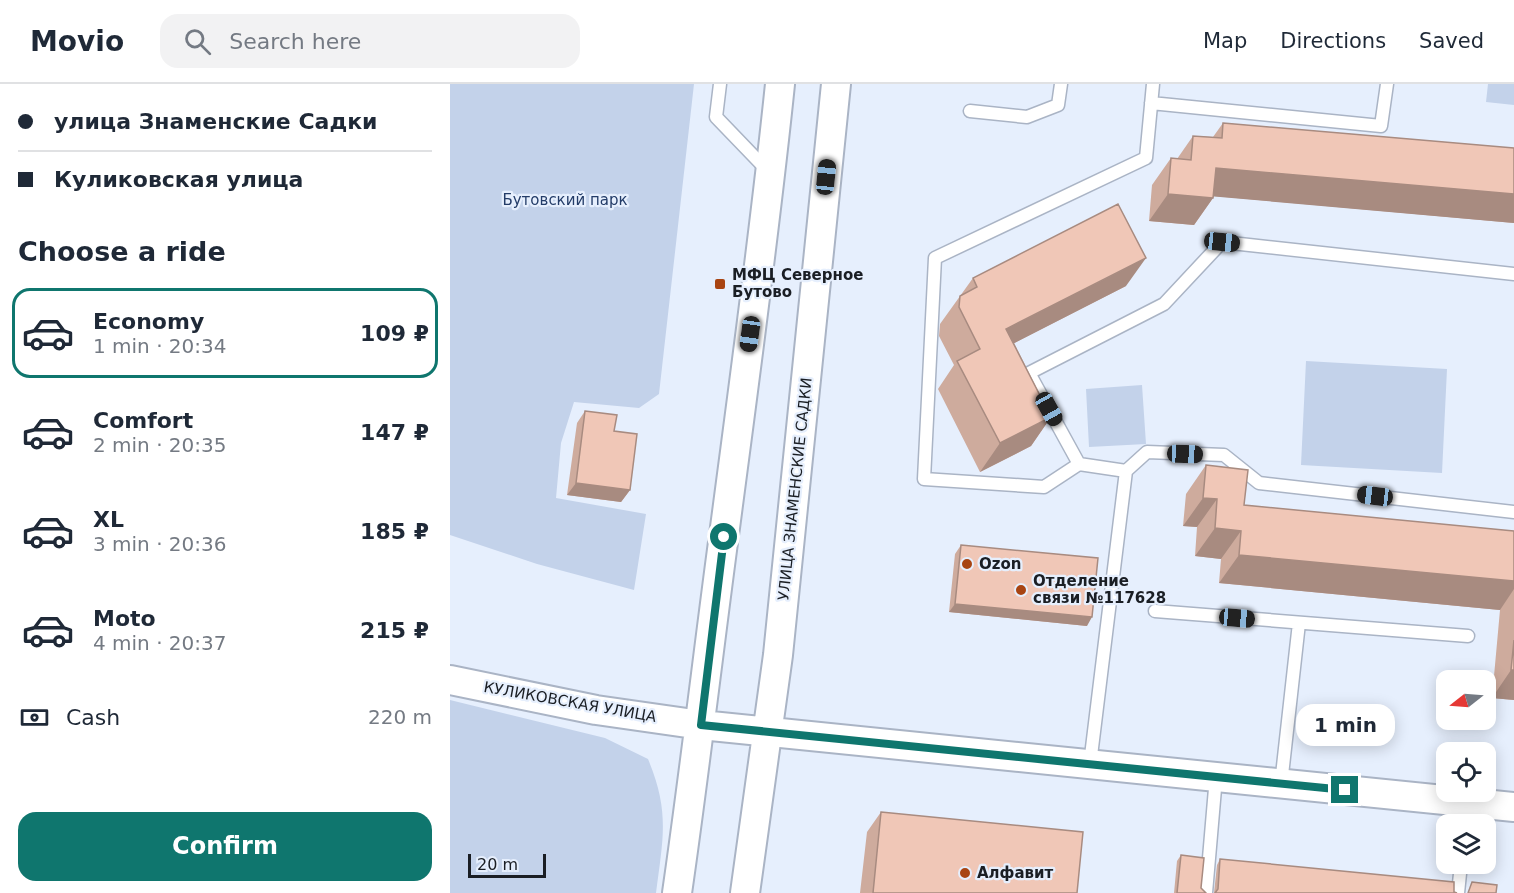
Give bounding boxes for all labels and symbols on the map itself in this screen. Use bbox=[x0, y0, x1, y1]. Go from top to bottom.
car bbox=[815, 158, 837, 196]
park label: Бутовский парк bbox=[502, 191, 628, 209]
car bbox=[1203, 231, 1241, 253]
place label: МФЦ Северное Бутово bbox=[732, 266, 863, 301]
marker: МФЦ Северное Бутово bbox=[713, 277, 727, 291]
car bbox=[739, 315, 761, 353]
street label: УЛИЦА ЗНАМЕНСКИЕ САДКИ bbox=[774, 377, 816, 601]
car bbox=[1032, 389, 1066, 429]
car bbox=[1167, 444, 1203, 464]
car bbox=[1356, 485, 1394, 507]
route start bbox=[710, 523, 737, 550]
place label: Ozon bbox=[979, 555, 1021, 573]
marker: Ozon bbox=[960, 557, 974, 571]
place label: Отделение связи №117628 bbox=[1033, 572, 1166, 607]
marker: Отделение связи №117628 bbox=[1014, 583, 1028, 597]
car bbox=[1218, 607, 1256, 629]
north arrow bbox=[1436, 670, 1496, 730]
street label: КУЛИКОВСКАЯ УЛИЦА bbox=[482, 678, 659, 726]
callout: 1 min bbox=[1296, 703, 1394, 745]
route end bbox=[1331, 776, 1358, 803]
scale bar bbox=[468, 851, 546, 878]
place label: Алфавит bbox=[977, 864, 1054, 882]
marker: Алфавит bbox=[958, 866, 972, 880]

